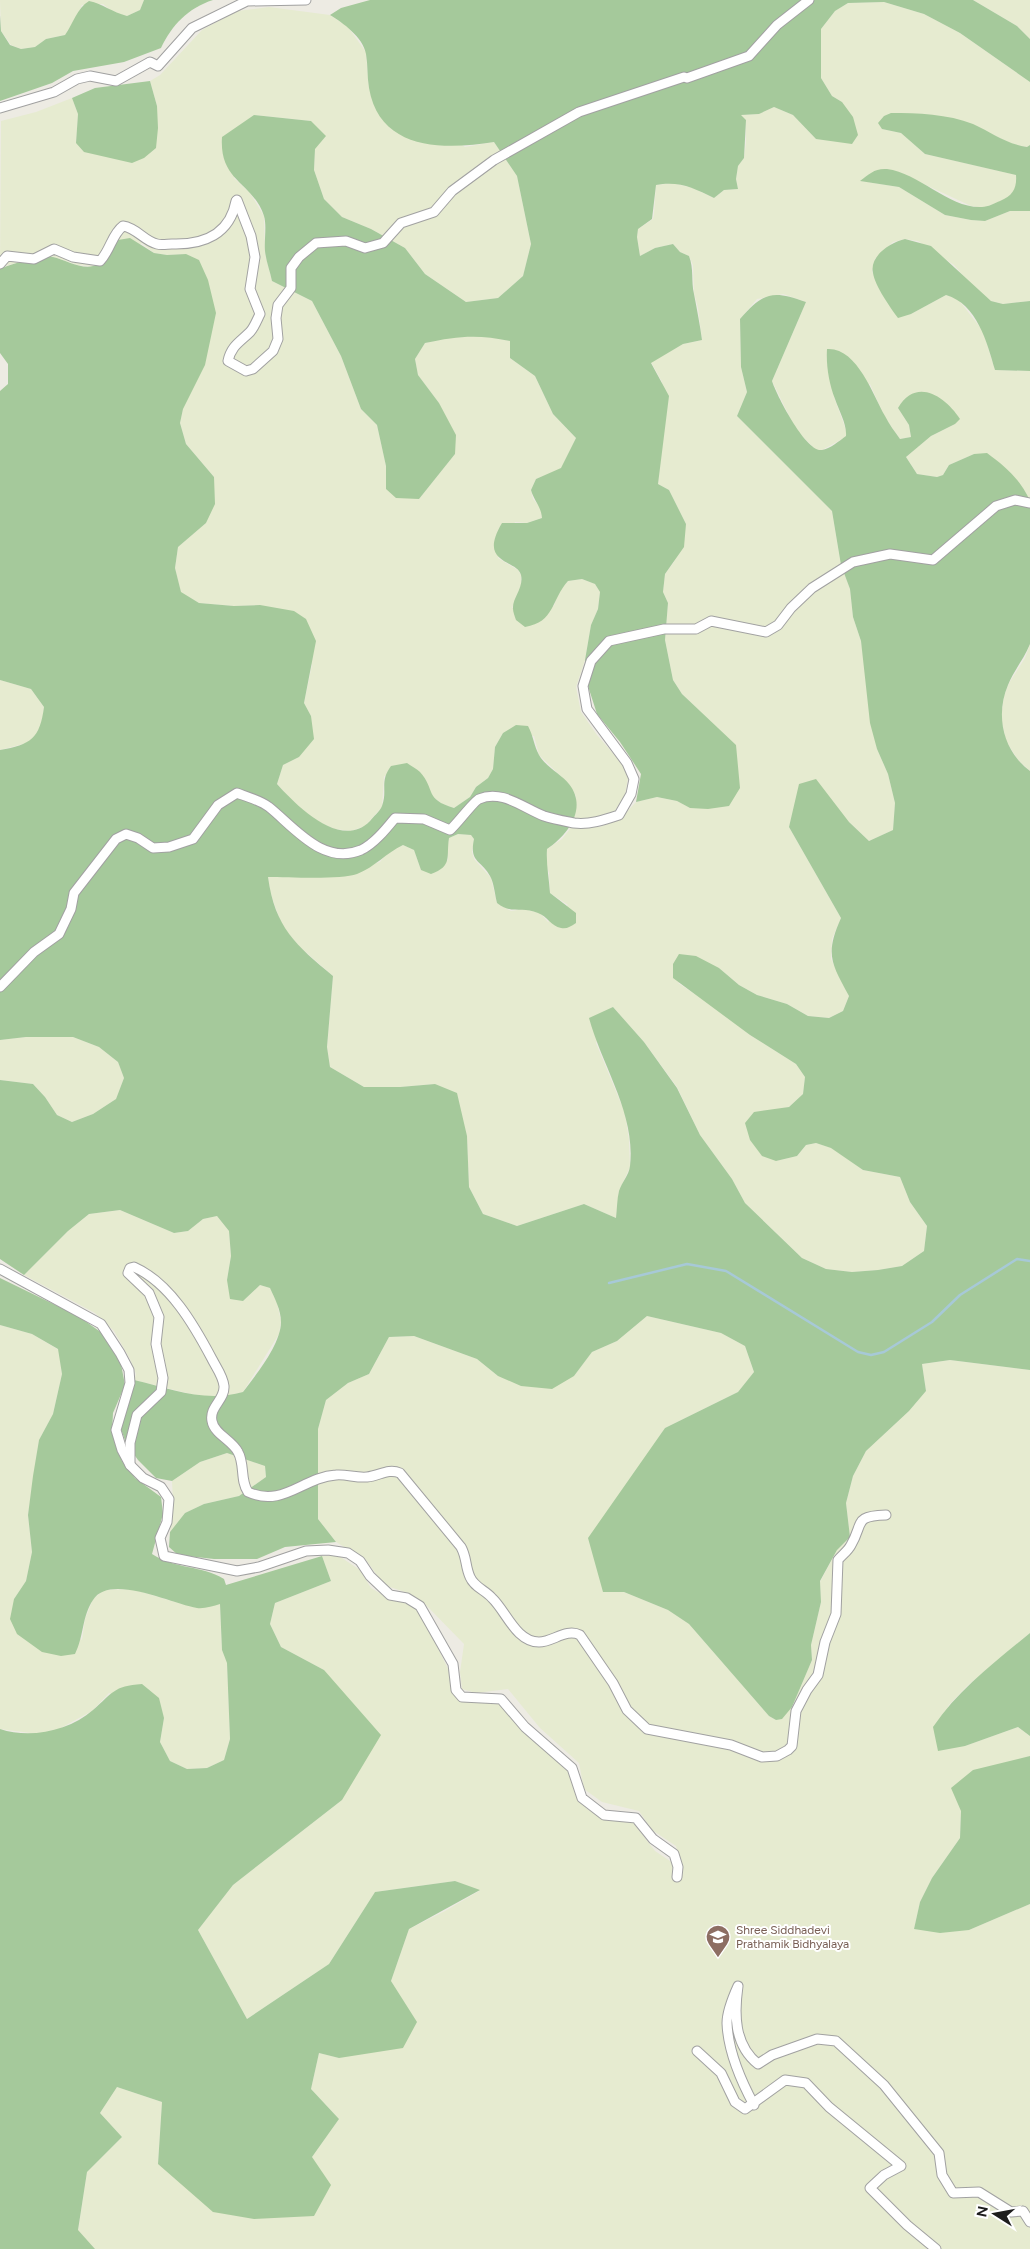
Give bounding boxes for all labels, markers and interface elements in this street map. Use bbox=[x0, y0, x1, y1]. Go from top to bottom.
place label: Shree Siddhadevi Prathamik Bidhyalaya bbox=[736, 1923, 849, 1951]
school or university icon: Shree Siddhadevi Prathamik Bidhyalaya bbox=[705, 1924, 731, 1958]
north arrow bbox=[970, 2189, 1020, 2239]
text: N bbox=[973, 2205, 992, 2219]

